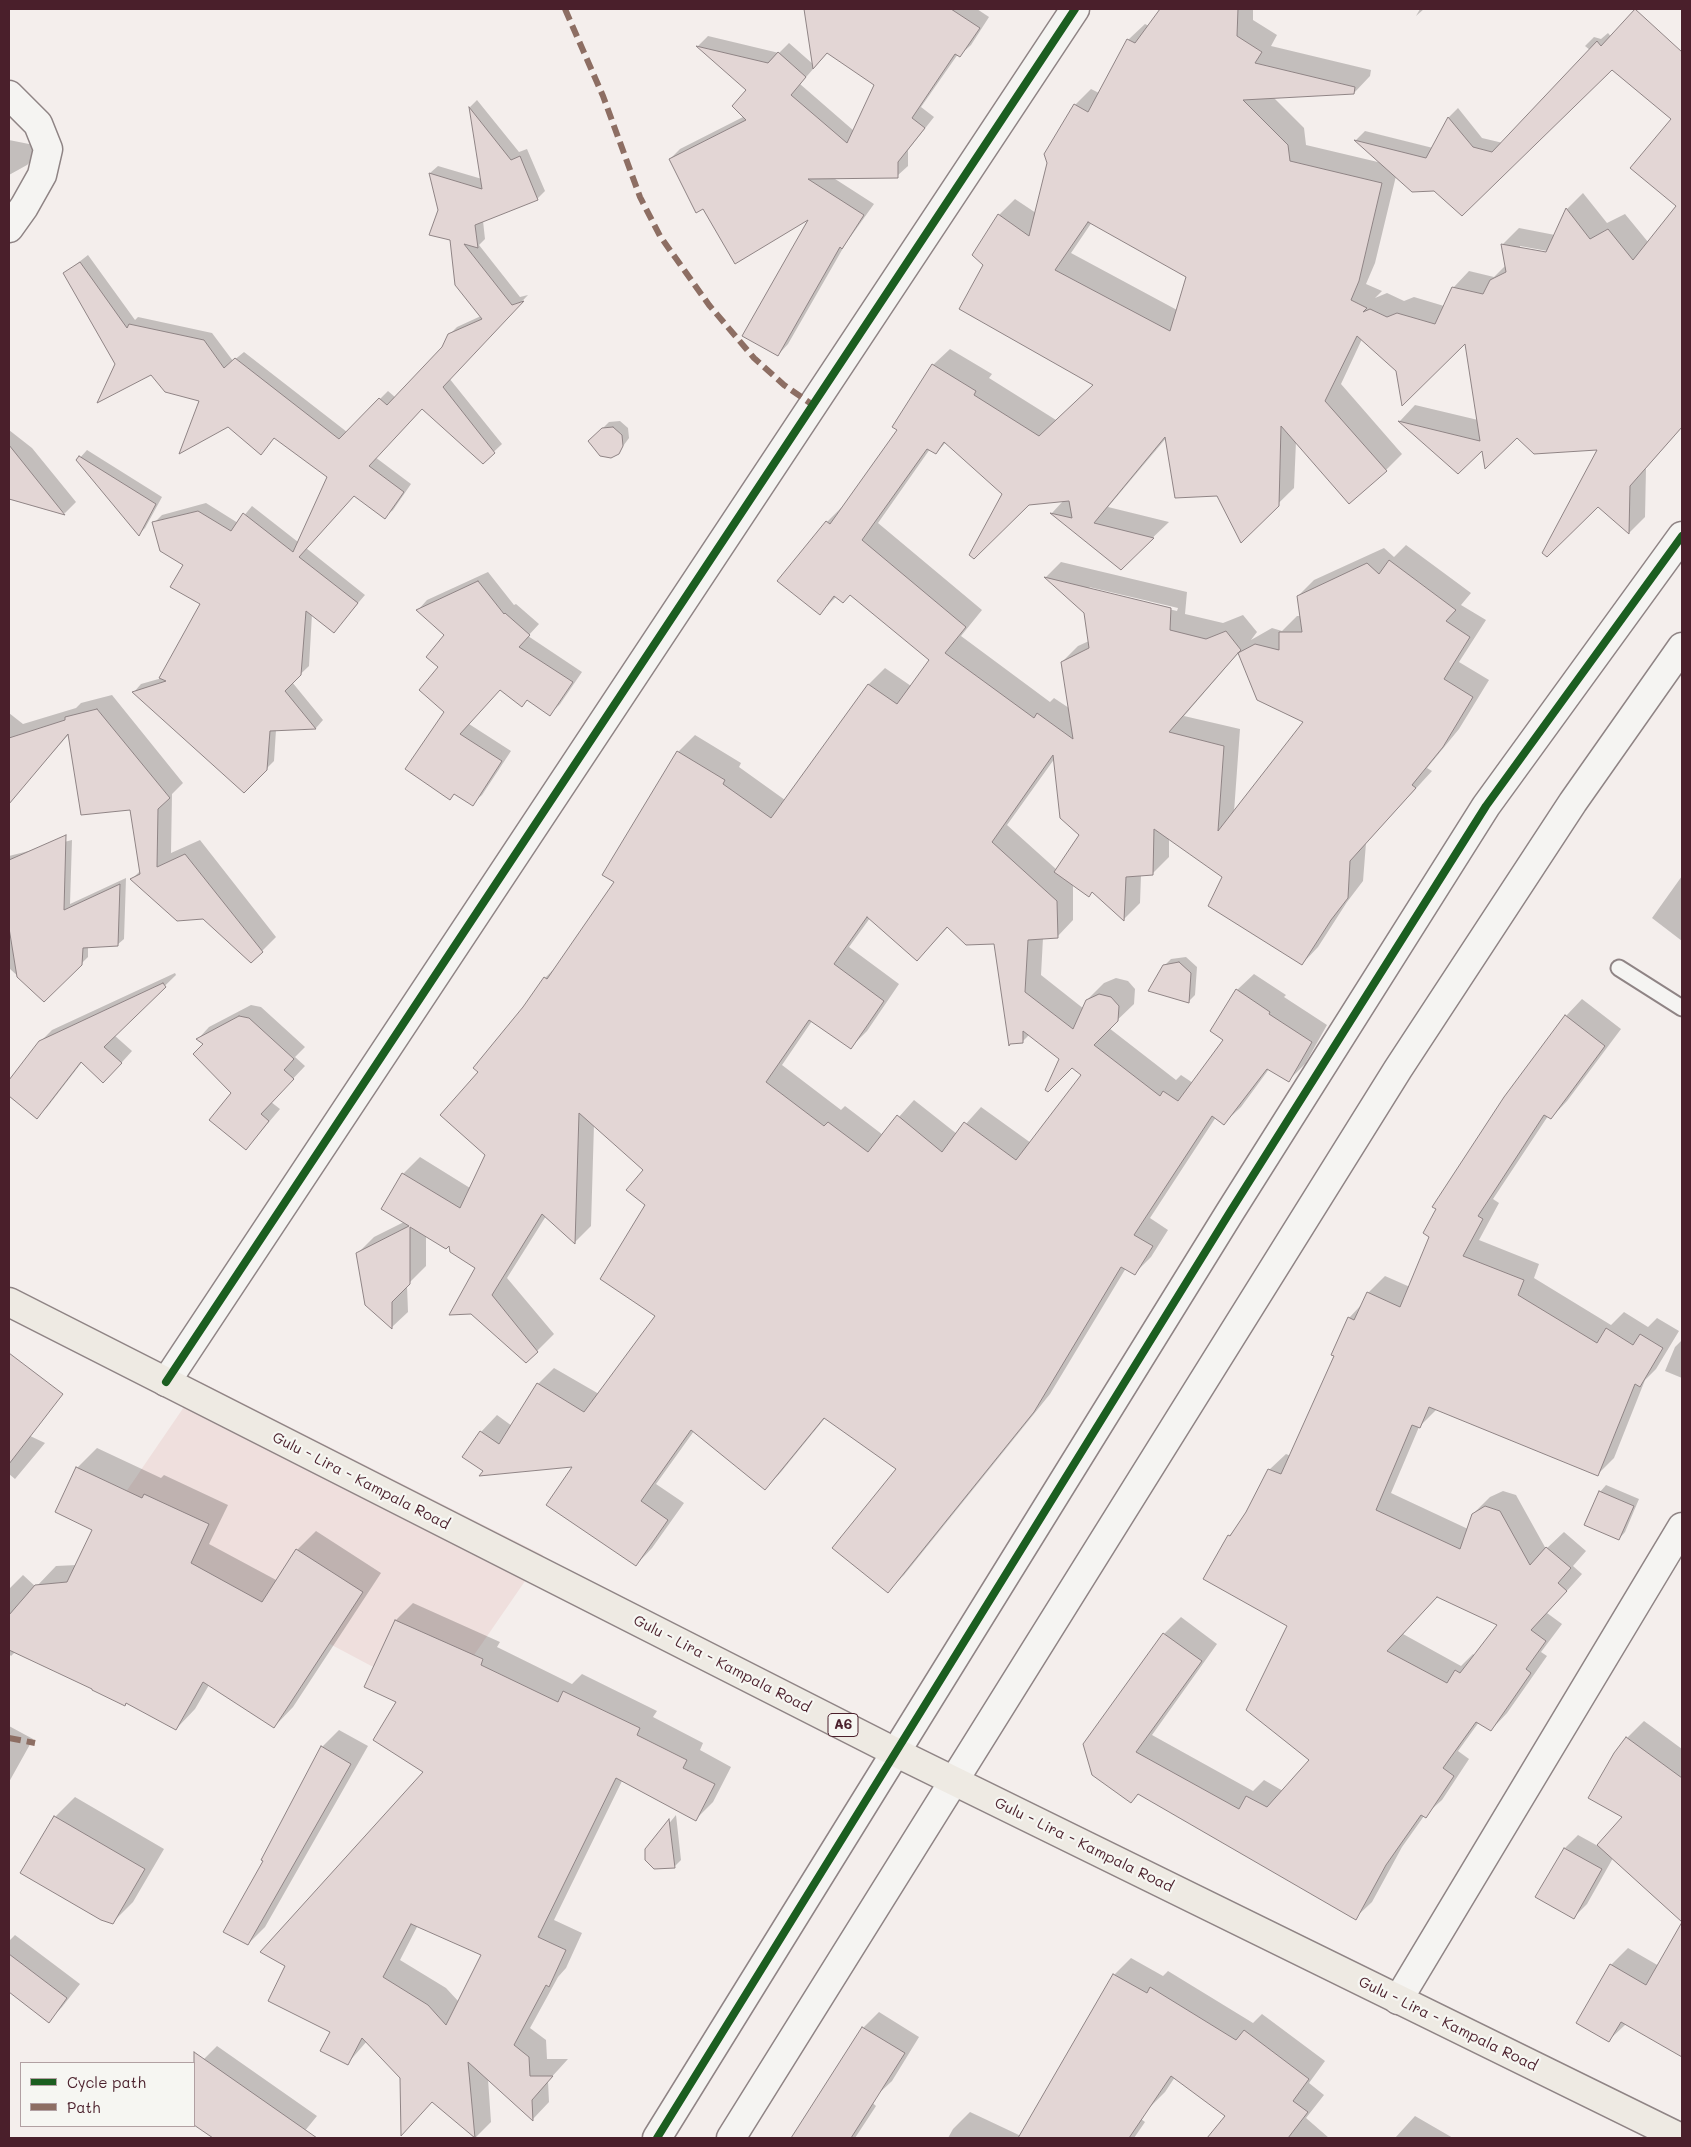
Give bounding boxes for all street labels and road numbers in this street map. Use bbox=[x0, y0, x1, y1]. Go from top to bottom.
street label: Gulu - Lira - Kampala Road bbox=[269, 1428, 453, 1534]
street label: Gulu - Lira - Kampala Road bbox=[630, 1611, 814, 1717]
road number: A6 bbox=[828, 1714, 858, 1736]
street label: Gulu - Lira - Kampala Road bbox=[992, 1794, 1176, 1896]
street label: Gulu - Lira - Kampala Road bbox=[1356, 1973, 1540, 2075]

